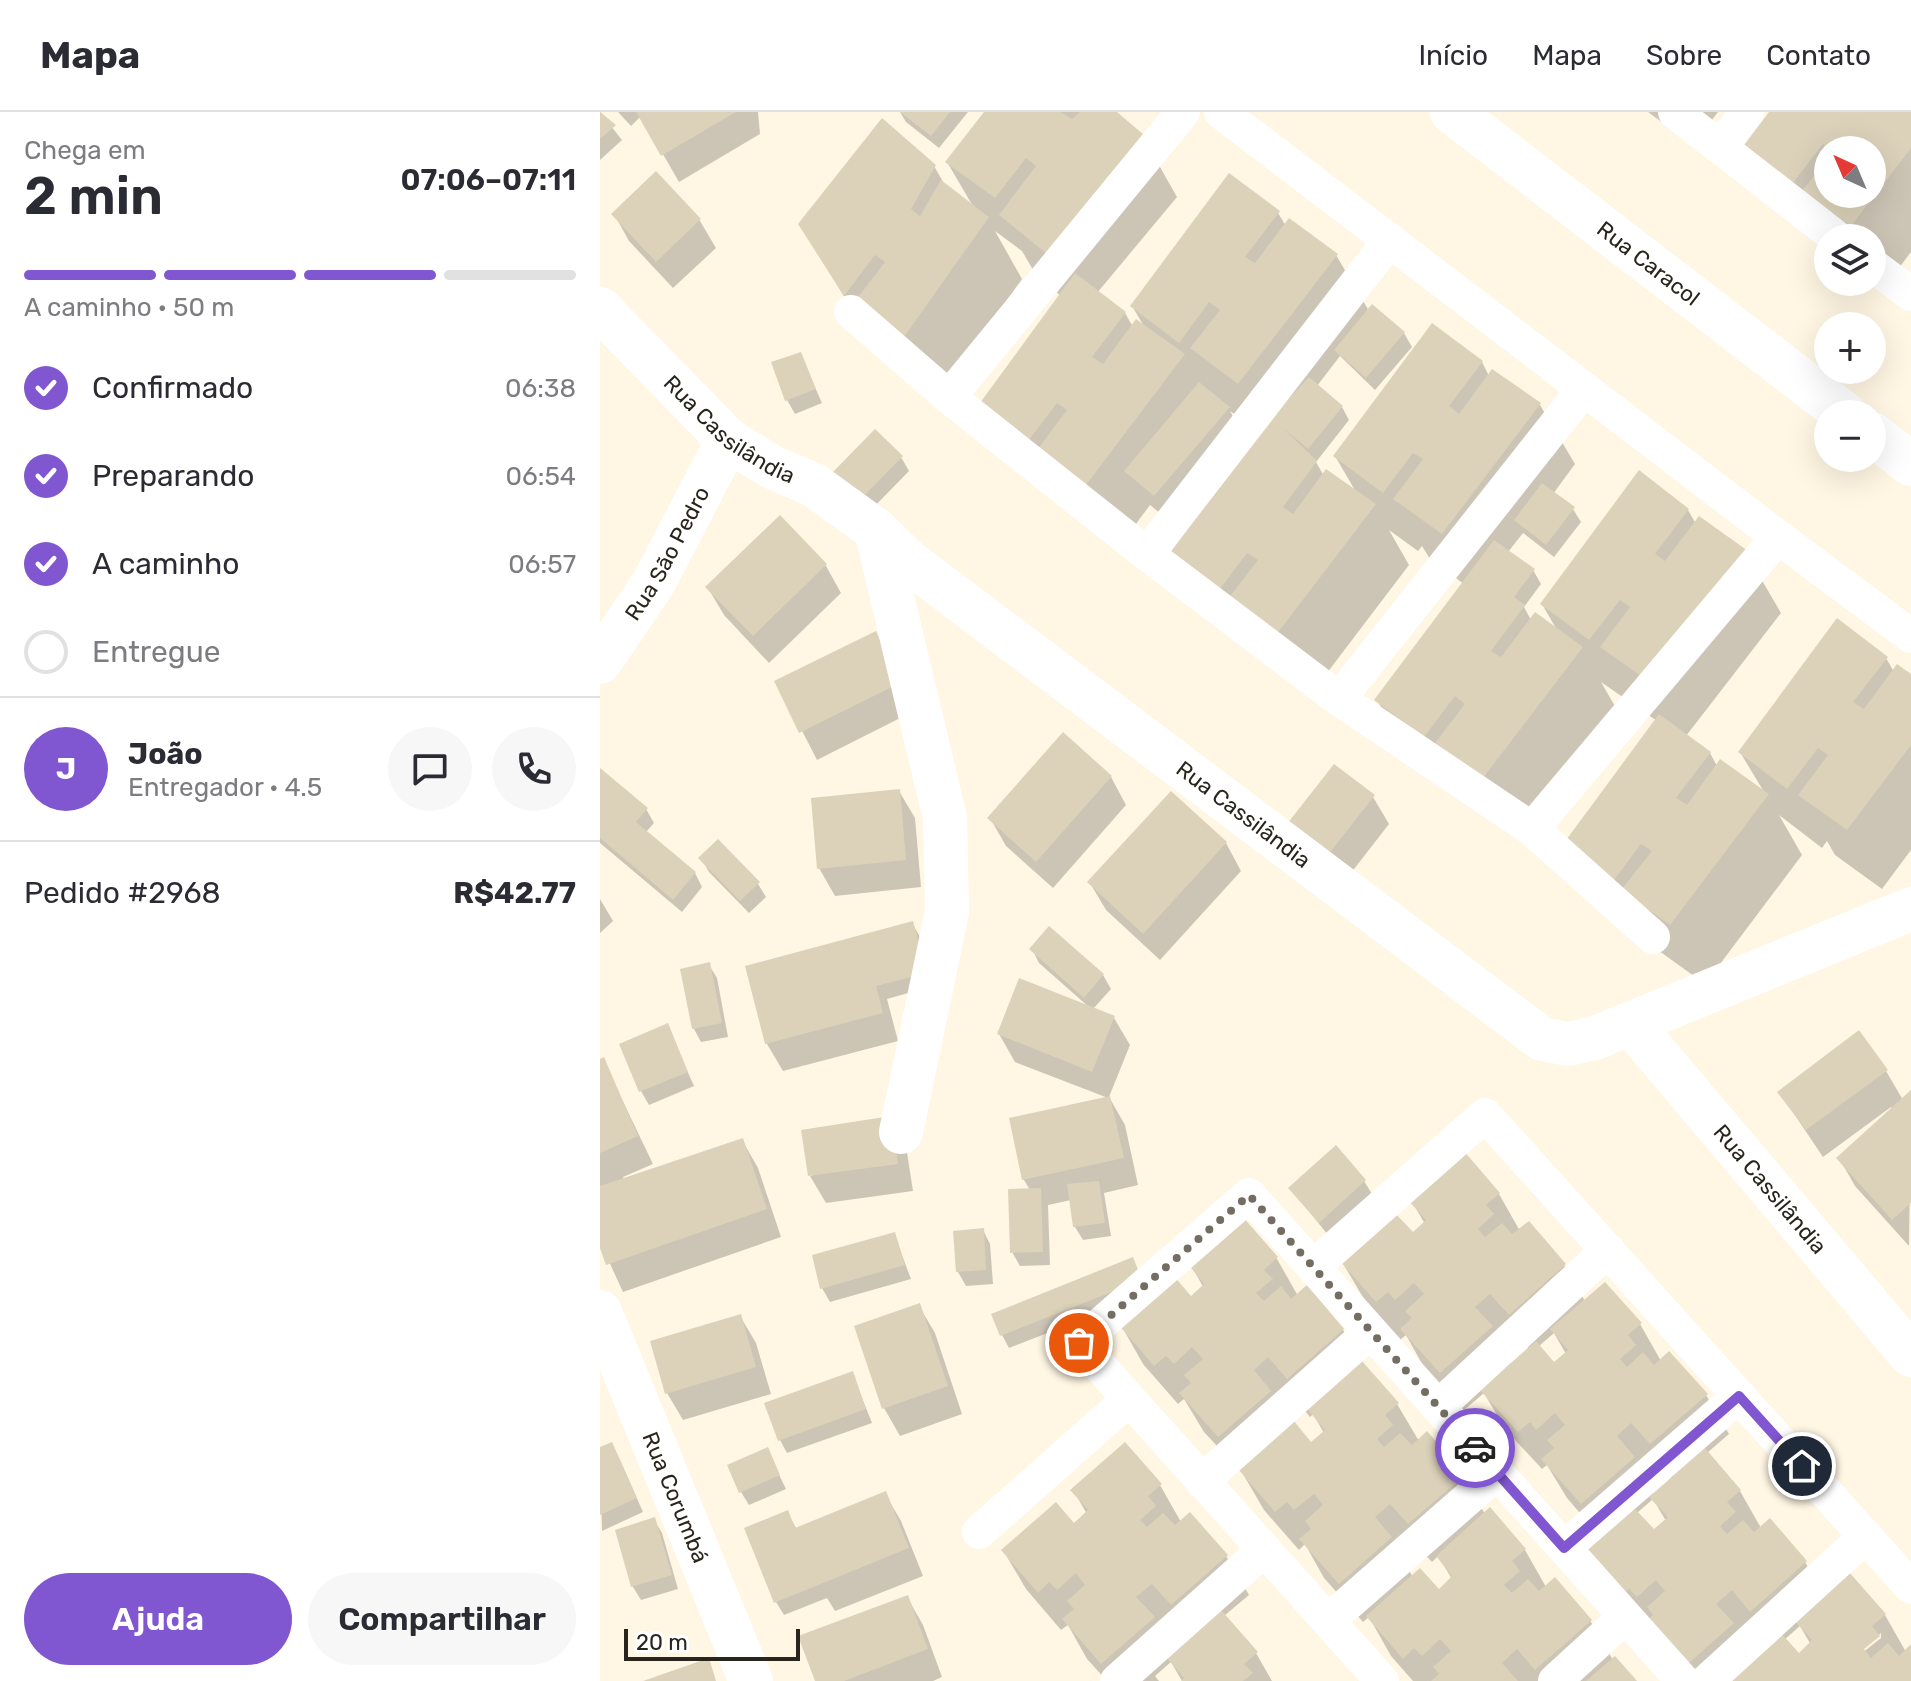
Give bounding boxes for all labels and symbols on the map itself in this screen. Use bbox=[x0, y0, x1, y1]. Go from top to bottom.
north arrow bbox=[1814, 136, 1886, 208]
street label: Rua Caracol bbox=[1592, 215, 1705, 312]
street label: Rua Cassilândia bbox=[658, 370, 799, 489]
street label: Rua São Pedro bbox=[619, 482, 715, 626]
street label: Rua Cassilândia bbox=[1171, 755, 1316, 874]
street label: Rua Cassilândia bbox=[1708, 1119, 1833, 1260]
pin bbox=[1045, 1309, 1113, 1377]
courier bbox=[1435, 1408, 1515, 1488]
street label: Rua Corumbá bbox=[636, 1428, 714, 1567]
pin bbox=[1768, 1432, 1836, 1500]
scale bar bbox=[624, 1625, 800, 1661]

